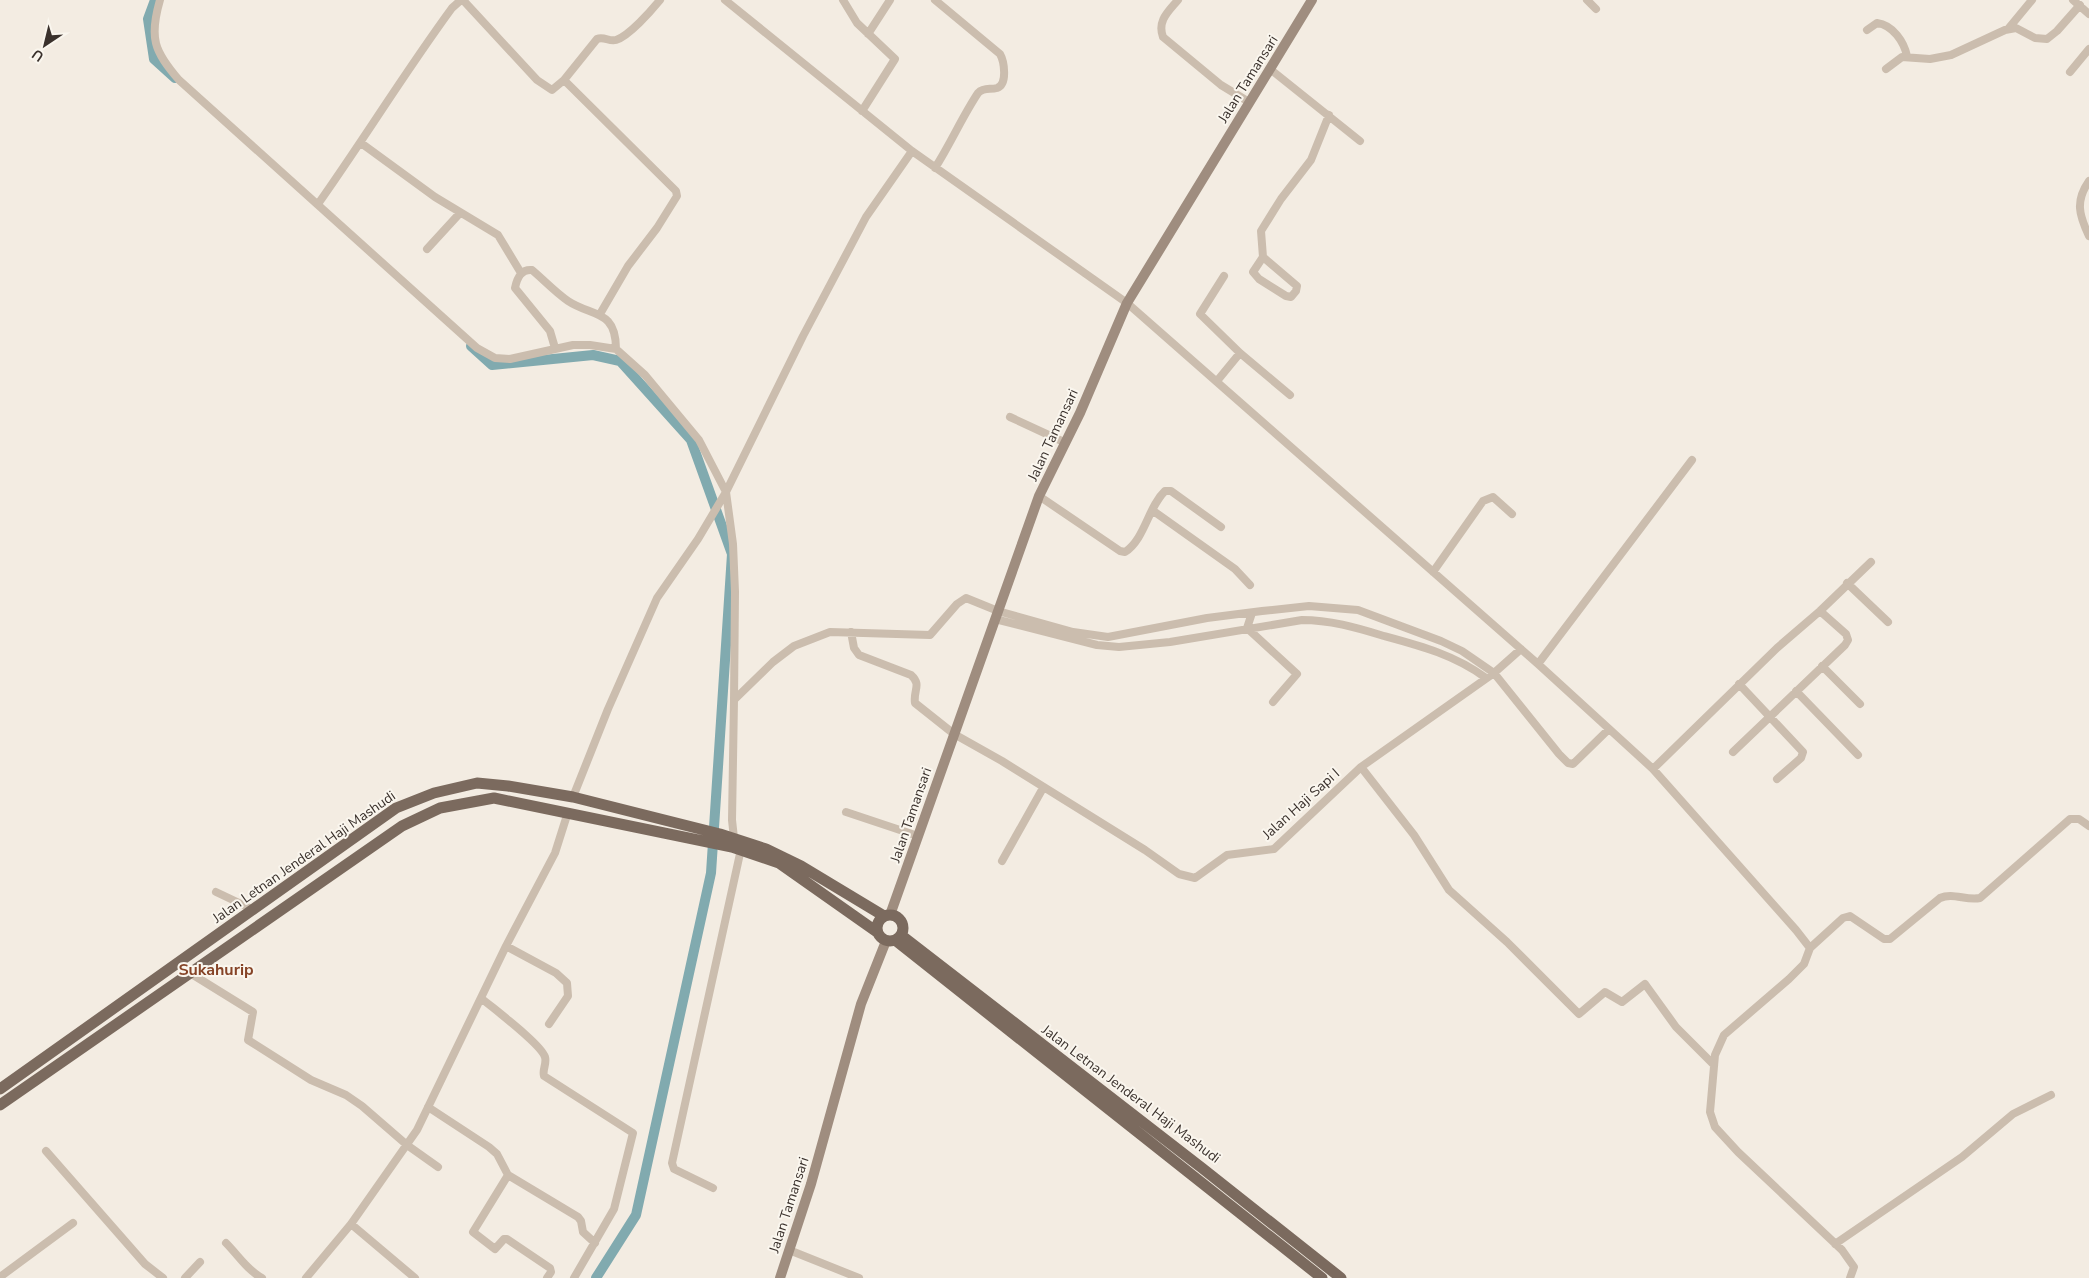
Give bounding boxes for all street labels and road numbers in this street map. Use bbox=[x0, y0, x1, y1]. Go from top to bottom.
street label: Jalan Tamansari bbox=[1213, 32, 1282, 127]
street label: Jalan Tamansari bbox=[1023, 386, 1083, 485]
street label: Jalan Haji Sapi I bbox=[1258, 764, 1344, 844]
street label: Jalan Tamansari bbox=[885, 765, 936, 866]
street label: Jalan Letnan Jenderal Haji Mashudi bbox=[208, 786, 399, 928]
street label: Jalan Letnan Jenderal Haji Mashudi bbox=[1037, 1020, 1224, 1168]
street label: Jalan Tamansari bbox=[764, 1155, 813, 1256]

